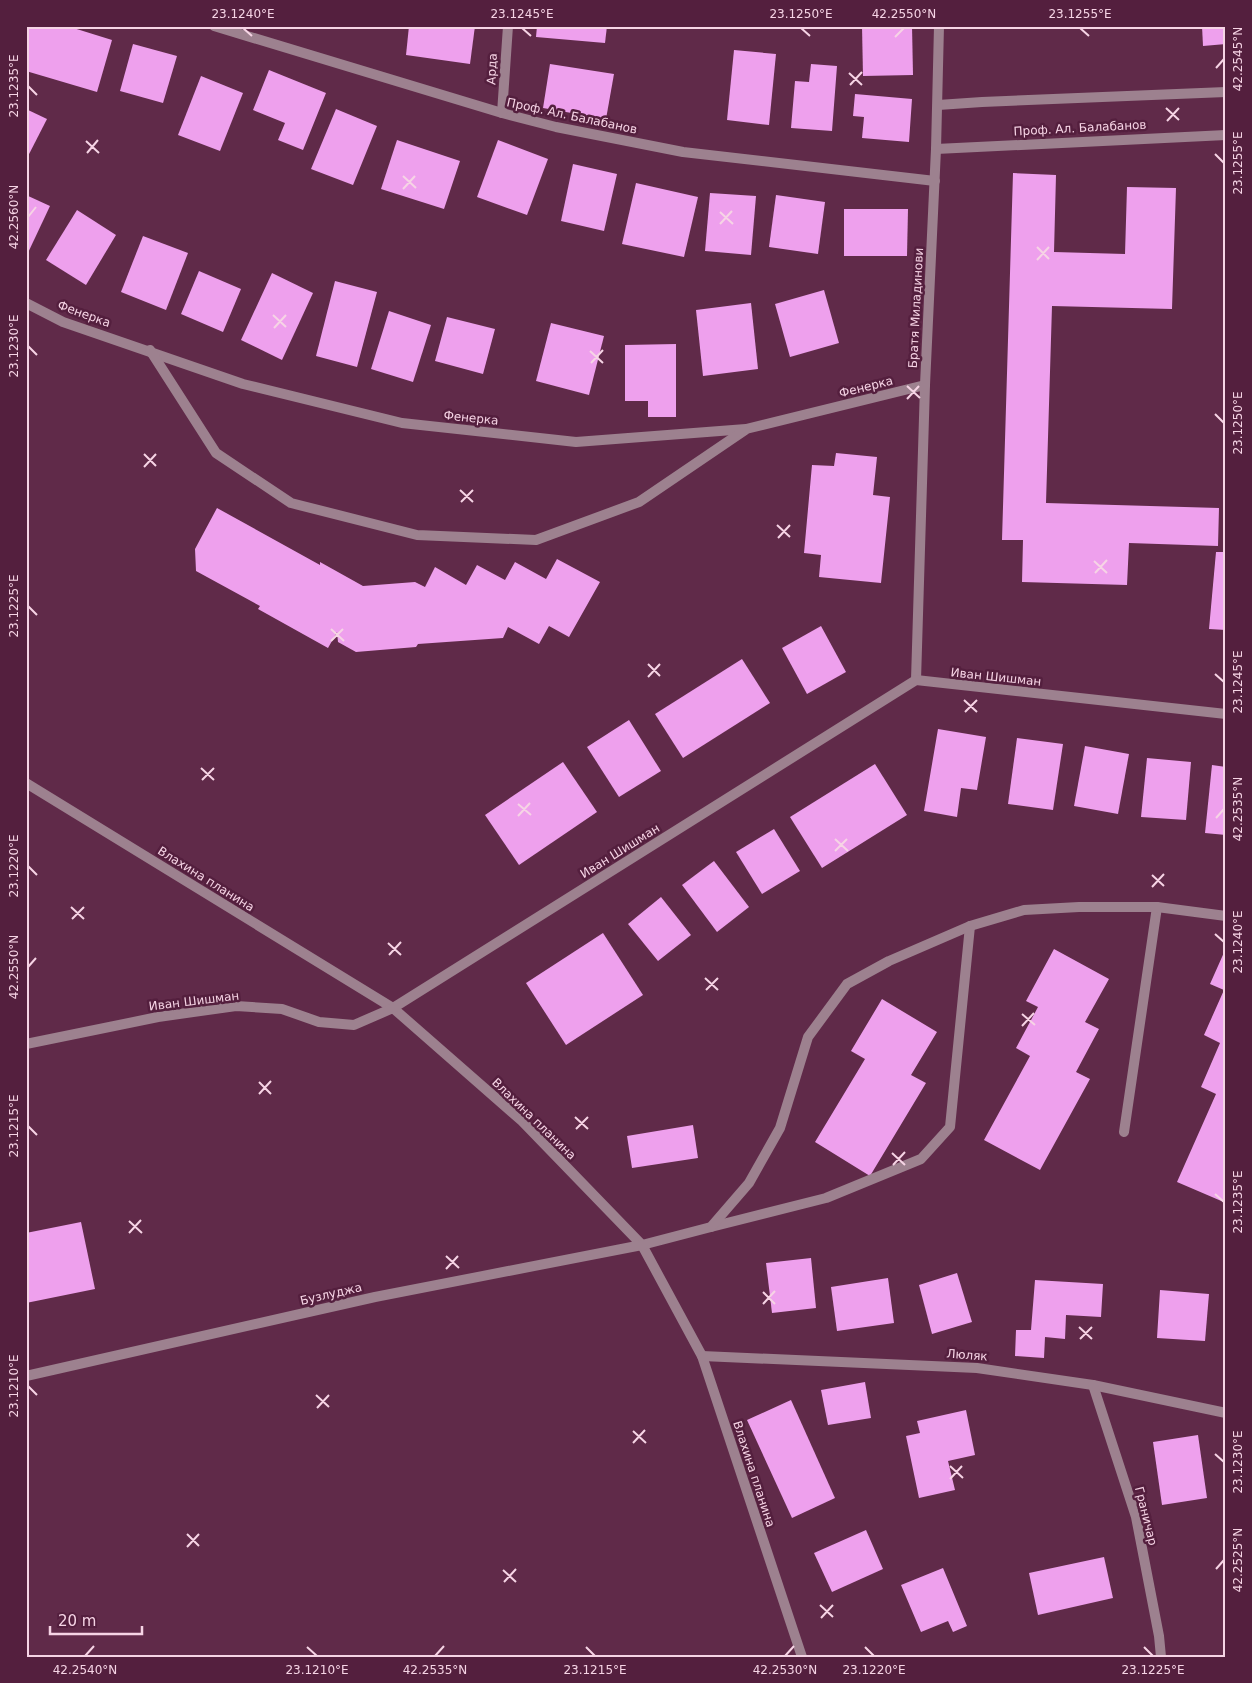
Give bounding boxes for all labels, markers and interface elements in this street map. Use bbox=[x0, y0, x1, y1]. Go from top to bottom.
text: 23.1240°E bbox=[211, 7, 275, 21]
text: 23.1245°E bbox=[490, 7, 554, 21]
text: 23.1250°E bbox=[769, 7, 833, 21]
text: 42.2550°N bbox=[872, 7, 936, 21]
text: 23.1255°E bbox=[1048, 7, 1112, 21]
text: 42.2545°N bbox=[1231, 27, 1245, 91]
street label: Арда bbox=[484, 53, 500, 85]
text: 23.1235°E bbox=[7, 54, 21, 118]
street label: Проф. Ал. Балабанов bbox=[505, 95, 639, 137]
street label: Проф. Ал. Балабанов bbox=[1013, 118, 1147, 138]
text: 23.1255°E bbox=[1231, 131, 1245, 195]
text: 42.2560°N bbox=[7, 185, 21, 249]
street label: Братя Миладинови bbox=[906, 247, 926, 369]
street label: Фенерка bbox=[56, 298, 112, 330]
text: 23.1230°E bbox=[7, 314, 21, 378]
street label: Фенерка bbox=[838, 374, 894, 400]
text: 23.1250°E bbox=[1231, 391, 1245, 455]
street label: Фенерка bbox=[443, 408, 499, 428]
text: 23.1225°E bbox=[7, 574, 21, 638]
text: 23.1245°E bbox=[1231, 650, 1245, 714]
street label: Иван Шишман bbox=[950, 665, 1042, 689]
text: 42.2535°N bbox=[1231, 777, 1245, 841]
street label: Иван Шишман bbox=[578, 821, 662, 881]
text: 23.1220°E bbox=[7, 834, 21, 898]
street label: Влахина планина bbox=[155, 844, 257, 914]
text: 23.1240°E bbox=[1231, 910, 1245, 974]
text: 42.2550°N bbox=[7, 935, 21, 999]
street label: Иван Шишман bbox=[148, 989, 240, 1013]
street label: Влахина планина bbox=[489, 1075, 579, 1163]
text: 23.1215°E bbox=[7, 1094, 21, 1158]
text: 23.1235°E bbox=[1231, 1170, 1245, 1234]
street label: Бузлуджа bbox=[299, 1280, 363, 1308]
street label: Люляк bbox=[946, 1347, 988, 1363]
text: 23.1210°E bbox=[7, 1354, 21, 1418]
street label: Влахина планина bbox=[730, 1419, 778, 1529]
text: 23.1230°E bbox=[1231, 1430, 1245, 1494]
street label: Граничар bbox=[1132, 1485, 1160, 1547]
text: 42.2525°N bbox=[1231, 1528, 1245, 1592]
scale bar bbox=[50, 1603, 142, 1635]
text: 20 m bbox=[58, 1612, 96, 1630]
text: 42.2540°N bbox=[53, 1663, 117, 1677]
text: 23.1210°E bbox=[285, 1663, 349, 1677]
text: 42.2535°N bbox=[403, 1663, 467, 1677]
text: 23.1215°E bbox=[563, 1663, 627, 1677]
text: 42.2530°N bbox=[753, 1663, 817, 1677]
text: 23.1220°E bbox=[842, 1663, 906, 1677]
text: 23.1225°E bbox=[1121, 1663, 1185, 1677]

